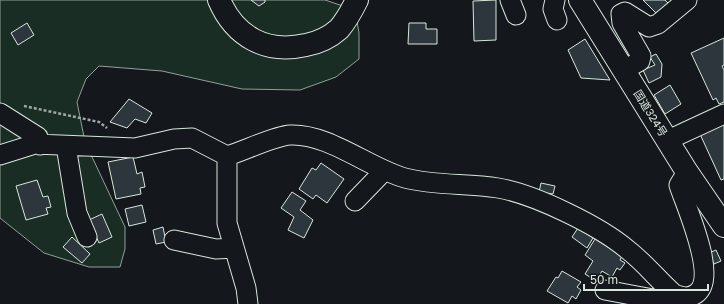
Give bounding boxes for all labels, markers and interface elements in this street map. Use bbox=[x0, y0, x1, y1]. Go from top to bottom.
street label: 国道324号 bbox=[632, 87, 670, 139]
scale bar bbox=[584, 266, 708, 292]
text: 50 m bbox=[590, 272, 618, 287]

